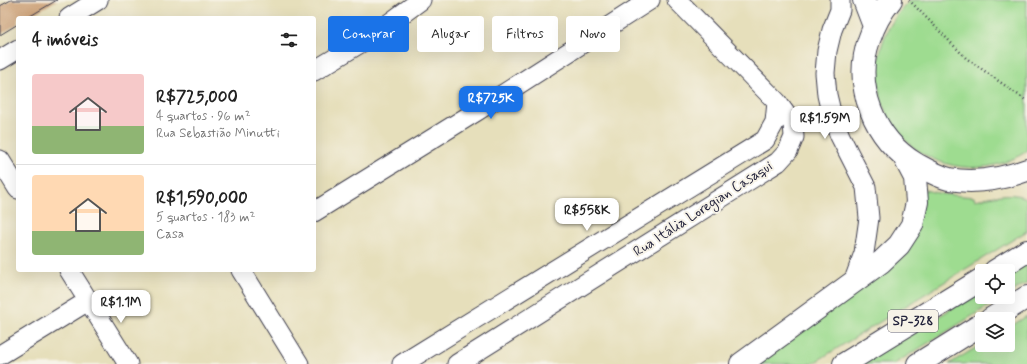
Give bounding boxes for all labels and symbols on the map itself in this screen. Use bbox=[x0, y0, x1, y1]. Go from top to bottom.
pin: R$725K bbox=[458, 86, 524, 120]
pin: R$1.59M bbox=[788, 106, 862, 140]
street label: Rua Itália Loregian Casaqui bbox=[630, 157, 777, 262]
pin: R$558K bbox=[554, 198, 620, 232]
pin: R$1.1M bbox=[88, 290, 154, 324]
road number: SP-328 bbox=[888, 310, 938, 332]

